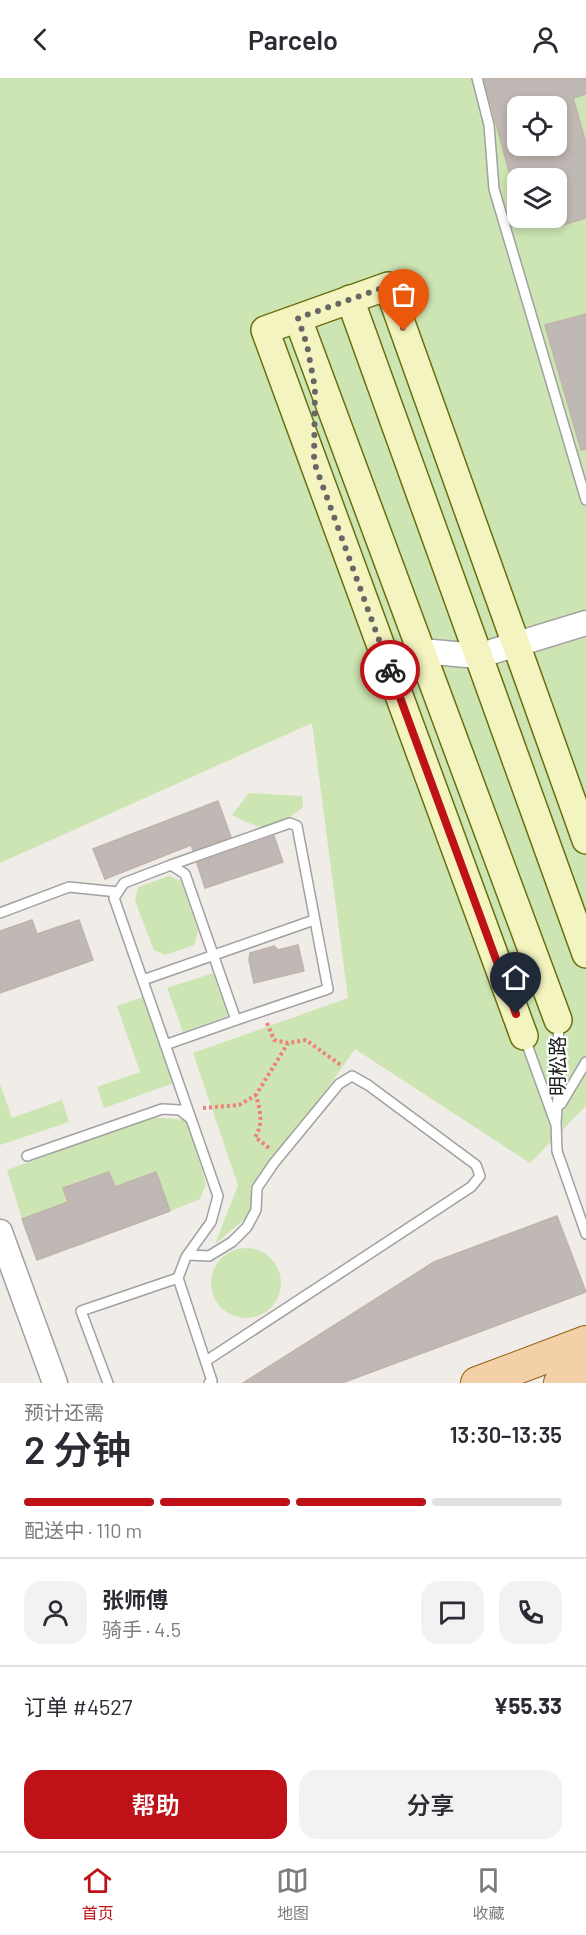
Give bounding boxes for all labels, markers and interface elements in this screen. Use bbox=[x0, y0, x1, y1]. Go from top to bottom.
icon: back bbox=[24, 23, 57, 56]
text: Parcelo bbox=[248, 23, 338, 55]
icon: person bbox=[529, 23, 562, 56]
map controls bbox=[507, 96, 567, 228]
button: locate bbox=[507, 96, 567, 156]
button: layers bbox=[507, 168, 567, 228]
pin bbox=[378, 269, 429, 331]
icon: bag bbox=[387, 278, 420, 311]
courier bbox=[360, 640, 420, 700]
icon: bike bbox=[374, 654, 407, 687]
pin bbox=[490, 952, 541, 1014]
icon: home bbox=[499, 961, 532, 994]
street label: 明松路 bbox=[545, 1036, 569, 1096]
text: 预计还需 bbox=[24, 1400, 104, 1424]
text: 13:30–13:35 bbox=[450, 1421, 562, 1447]
text: 2 分钟 bbox=[24, 1425, 131, 1472]
text: 配送中 · 110 m bbox=[24, 1518, 142, 1542]
button: person bbox=[24, 1581, 87, 1644]
button: chat bbox=[421, 1581, 484, 1644]
button: phone bbox=[499, 1581, 562, 1644]
text: 张师傅 bbox=[102, 1586, 168, 1612]
text: 骑手 · 4.5 bbox=[102, 1617, 181, 1641]
text: ¥55.33 bbox=[493, 1692, 562, 1718]
text: 订单 #4527 bbox=[24, 1693, 133, 1719]
button: 帮助 bbox=[24, 1770, 287, 1839]
button: 分享 bbox=[299, 1770, 562, 1839]
tab: 首页 bbox=[81, 1864, 114, 1924]
tab: 地图 bbox=[276, 1864, 309, 1924]
tab: 收藏 bbox=[472, 1864, 505, 1924]

